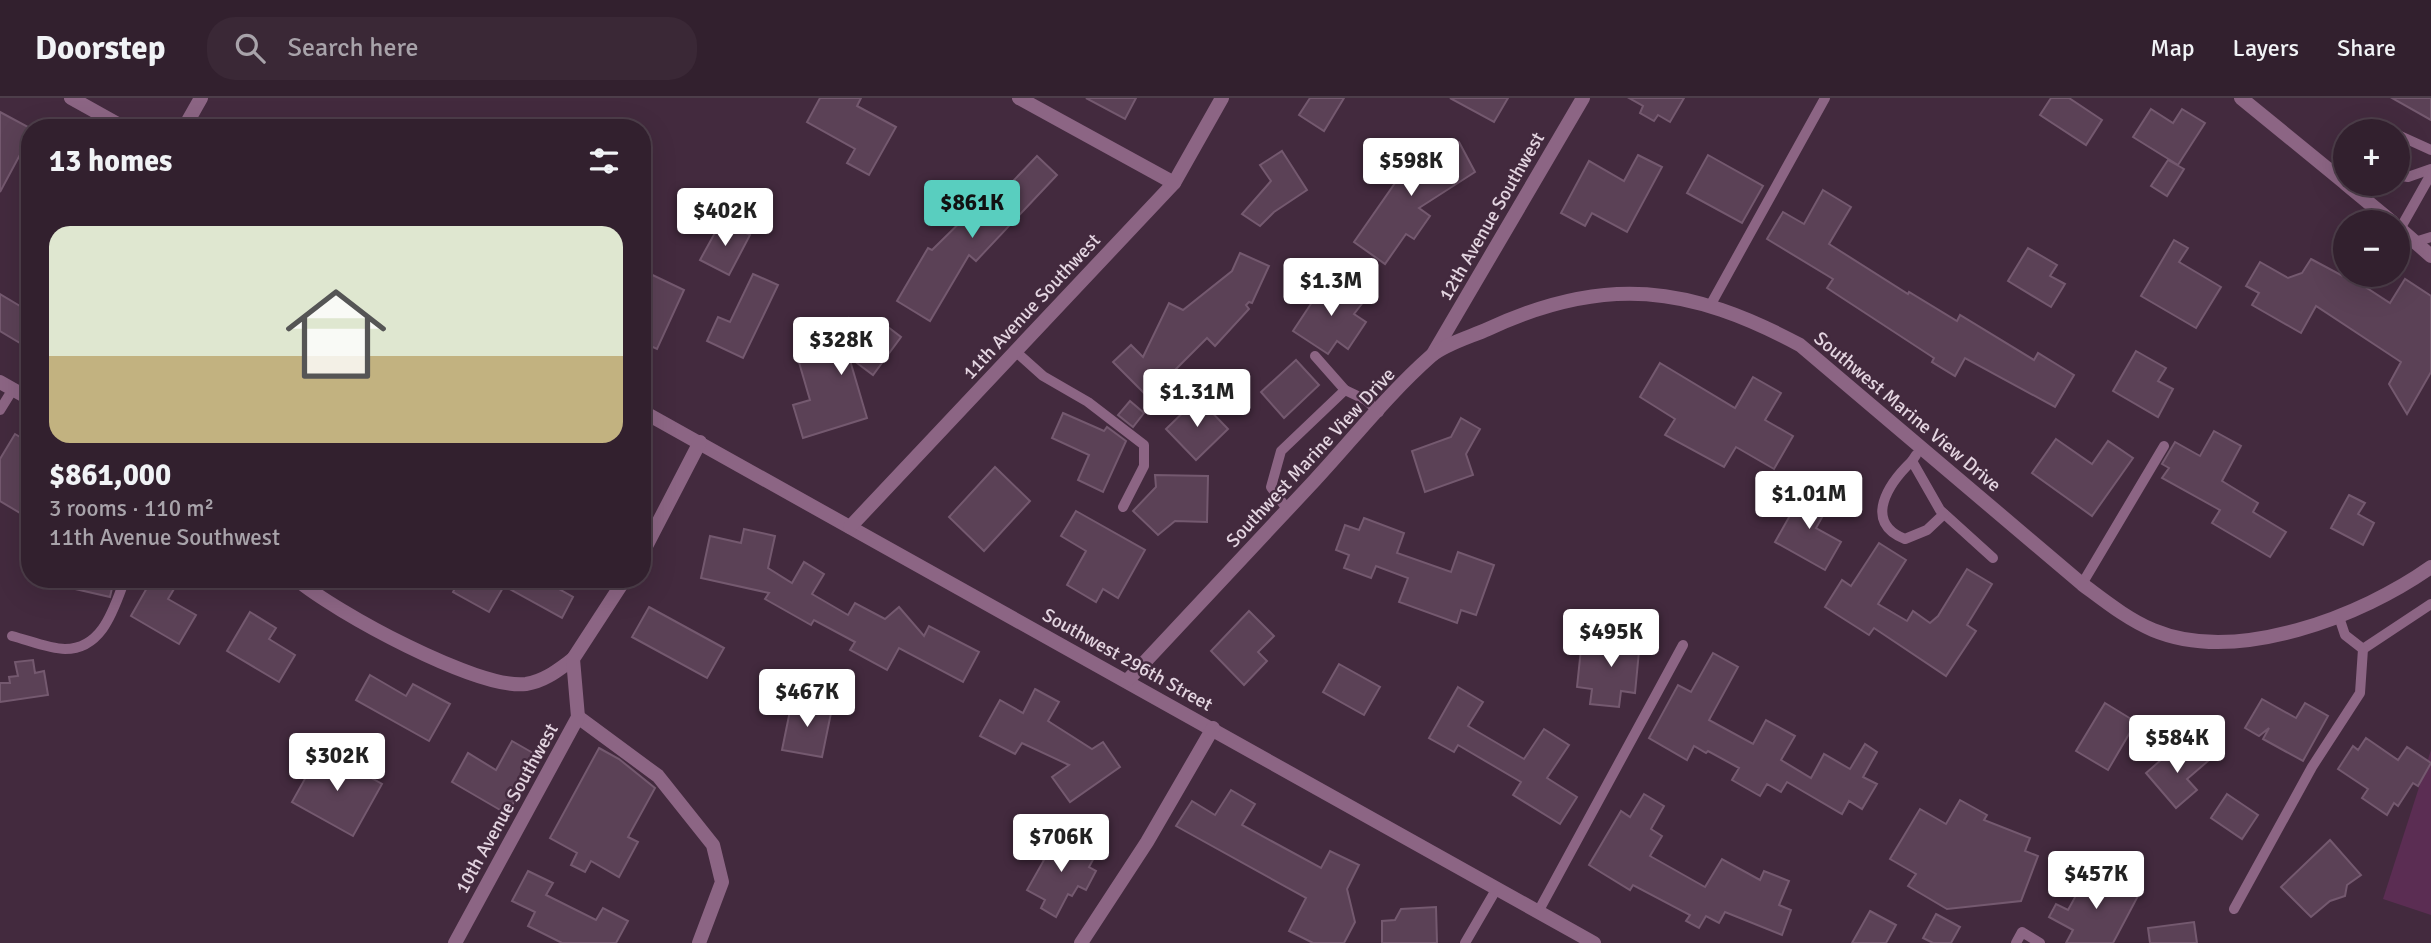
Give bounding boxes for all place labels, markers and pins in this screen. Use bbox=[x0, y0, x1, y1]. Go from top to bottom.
pin: $598K bbox=[1362, 139, 1460, 198]
pin: $861K bbox=[923, 180, 1021, 240]
pin: $402K bbox=[676, 188, 774, 248]
pin: $1.3M bbox=[1282, 258, 1380, 318]
pin: $328K bbox=[792, 317, 890, 377]
pin: $1.31M bbox=[1140, 370, 1254, 429]
pin: $1.01M bbox=[1752, 472, 1866, 531]
pin: $495K bbox=[1562, 610, 1660, 669]
pin: $467K bbox=[758, 670, 856, 729]
pin: $584K bbox=[2128, 716, 2226, 775]
pin: $302K bbox=[288, 734, 386, 793]
pin: $706K bbox=[1012, 814, 1110, 874]
pin: $457K bbox=[2047, 852, 2145, 911]

